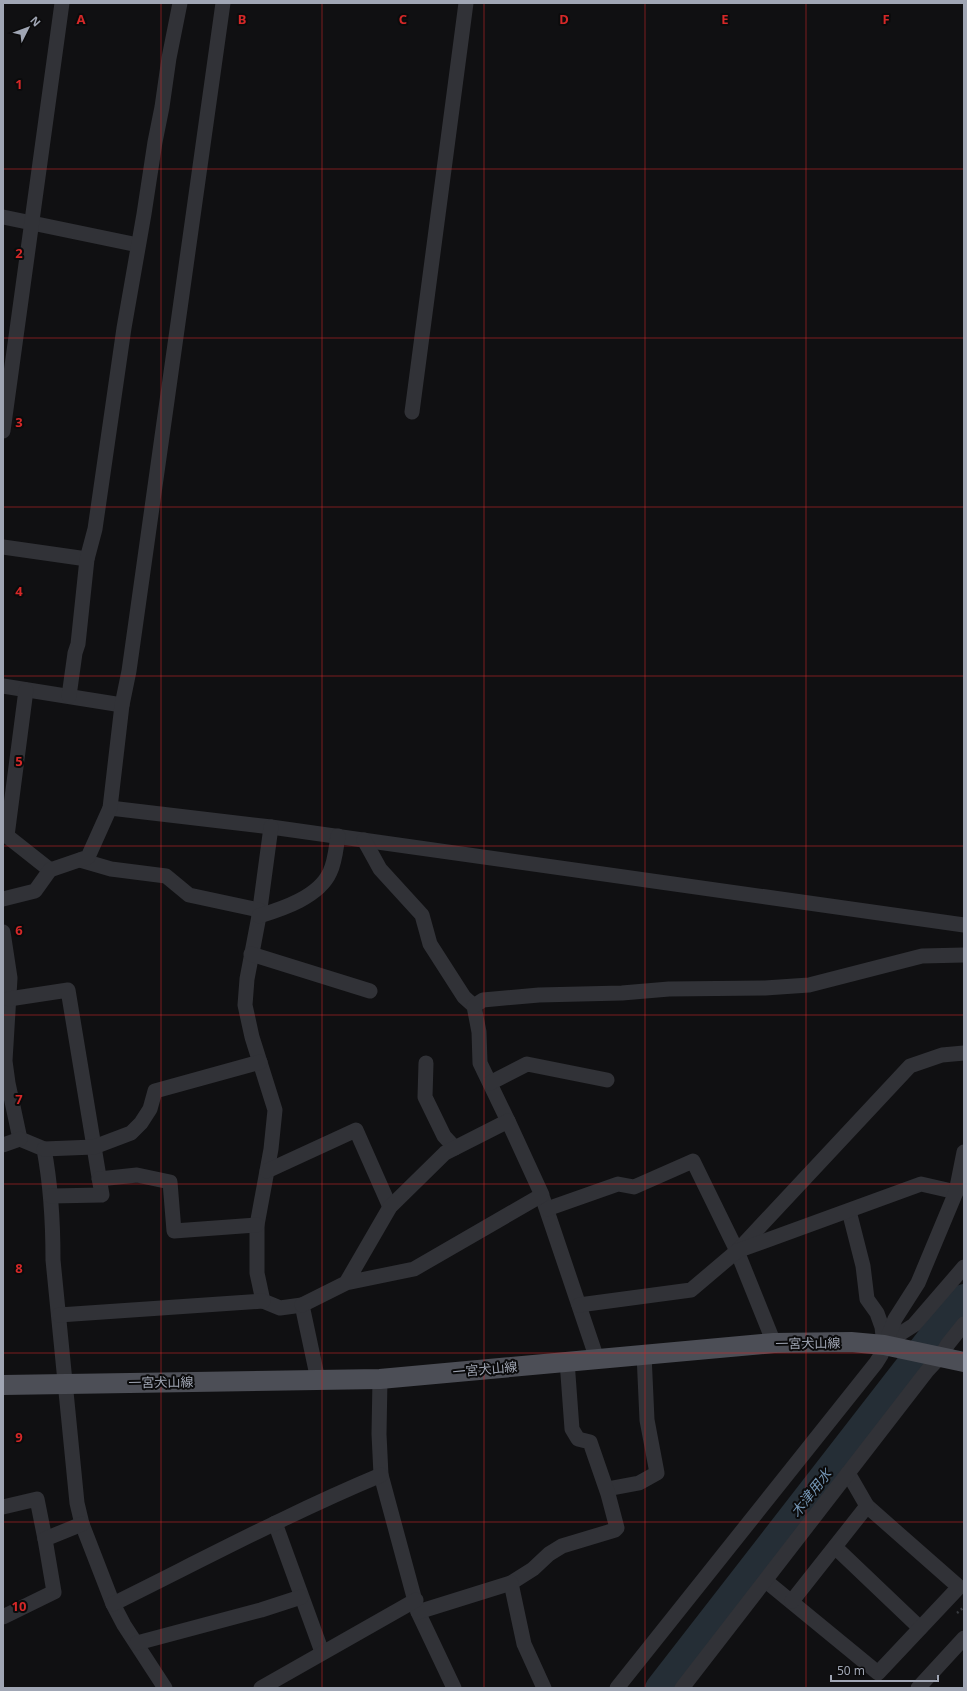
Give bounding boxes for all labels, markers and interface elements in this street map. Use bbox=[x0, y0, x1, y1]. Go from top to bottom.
north arrow bbox=[8, 8, 48, 48]
text: A bbox=[77, 10, 86, 28]
text: B bbox=[238, 10, 246, 28]
text: C bbox=[399, 10, 407, 28]
text: D bbox=[559, 10, 569, 28]
text: E bbox=[721, 10, 729, 28]
text: F bbox=[882, 10, 890, 28]
text: N bbox=[27, 13, 44, 29]
text: 1 bbox=[15, 75, 23, 93]
text: 2 bbox=[15, 244, 23, 262]
text: 3 bbox=[15, 413, 23, 431]
text: 4 bbox=[15, 582, 23, 600]
text: 5 bbox=[15, 752, 23, 770]
text: 6 bbox=[15, 921, 23, 939]
text: 7 bbox=[15, 1090, 23, 1108]
text: 8 bbox=[15, 1259, 23, 1277]
street label: 一宮犬山線 bbox=[775, 1333, 841, 1353]
street label: 一宮犬山線 bbox=[452, 1357, 518, 1381]
street label: 一宮犬山線 bbox=[128, 1372, 194, 1392]
text: 9 bbox=[15, 1428, 23, 1446]
water label: 木津用水 bbox=[786, 1463, 837, 1521]
text: 10 bbox=[12, 1597, 26, 1615]
scale bar bbox=[831, 1657, 938, 1683]
text: 50 m bbox=[837, 1662, 865, 1679]

